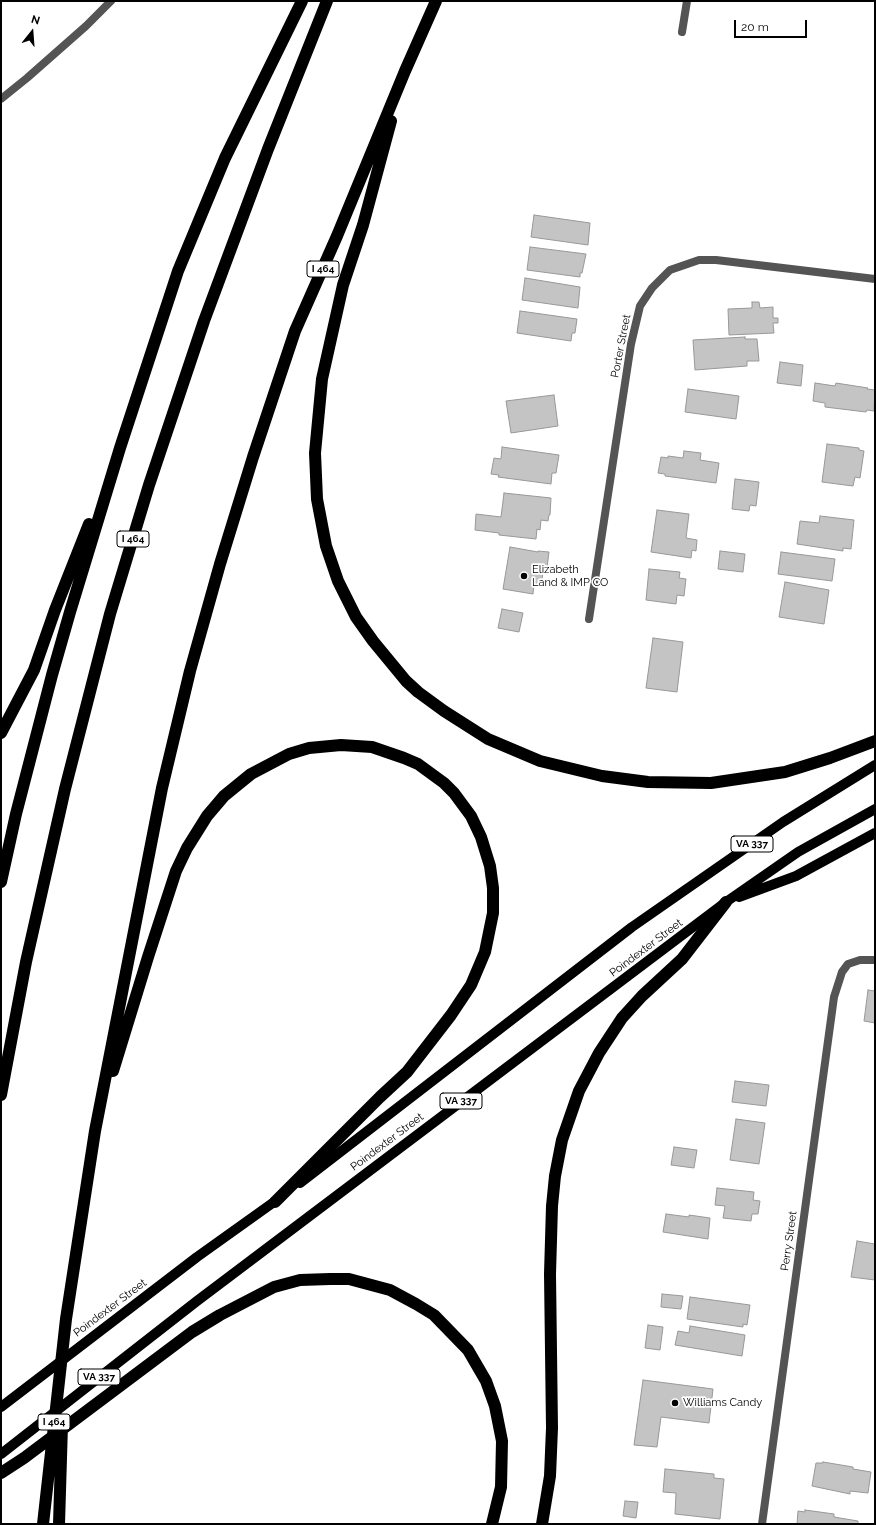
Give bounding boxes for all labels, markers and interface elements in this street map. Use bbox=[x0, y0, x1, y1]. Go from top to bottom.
north arrow bbox=[12, 12, 52, 52]
scale bar bbox=[736, 12, 809, 38]
text: N bbox=[30, 13, 42, 27]
text: 20 m bbox=[741, 20, 769, 34]
road number: I 464 bbox=[307, 261, 339, 277]
street label: Porter Street bbox=[608, 313, 634, 379]
road number: I 464 bbox=[117, 531, 149, 547]
place label: Elizabeth Land & IMP CO bbox=[532, 563, 608, 589]
marker: Elizabeth Land & IMP CO bbox=[519, 571, 529, 581]
road number: VA 337 bbox=[731, 836, 773, 852]
street label: Poindexter Street bbox=[607, 916, 685, 980]
road number: VA 337 bbox=[440, 1093, 482, 1109]
street label: Poindexter Street bbox=[348, 1110, 426, 1174]
street label: Perry Street bbox=[778, 1210, 800, 1272]
street label: Poindexter Street bbox=[71, 1276, 149, 1340]
road number: VA 337 bbox=[78, 1369, 120, 1385]
place label: Williams Candy bbox=[683, 1396, 762, 1410]
marker: Williams Candy bbox=[670, 1398, 680, 1408]
road number: I 464 bbox=[38, 1414, 70, 1430]

